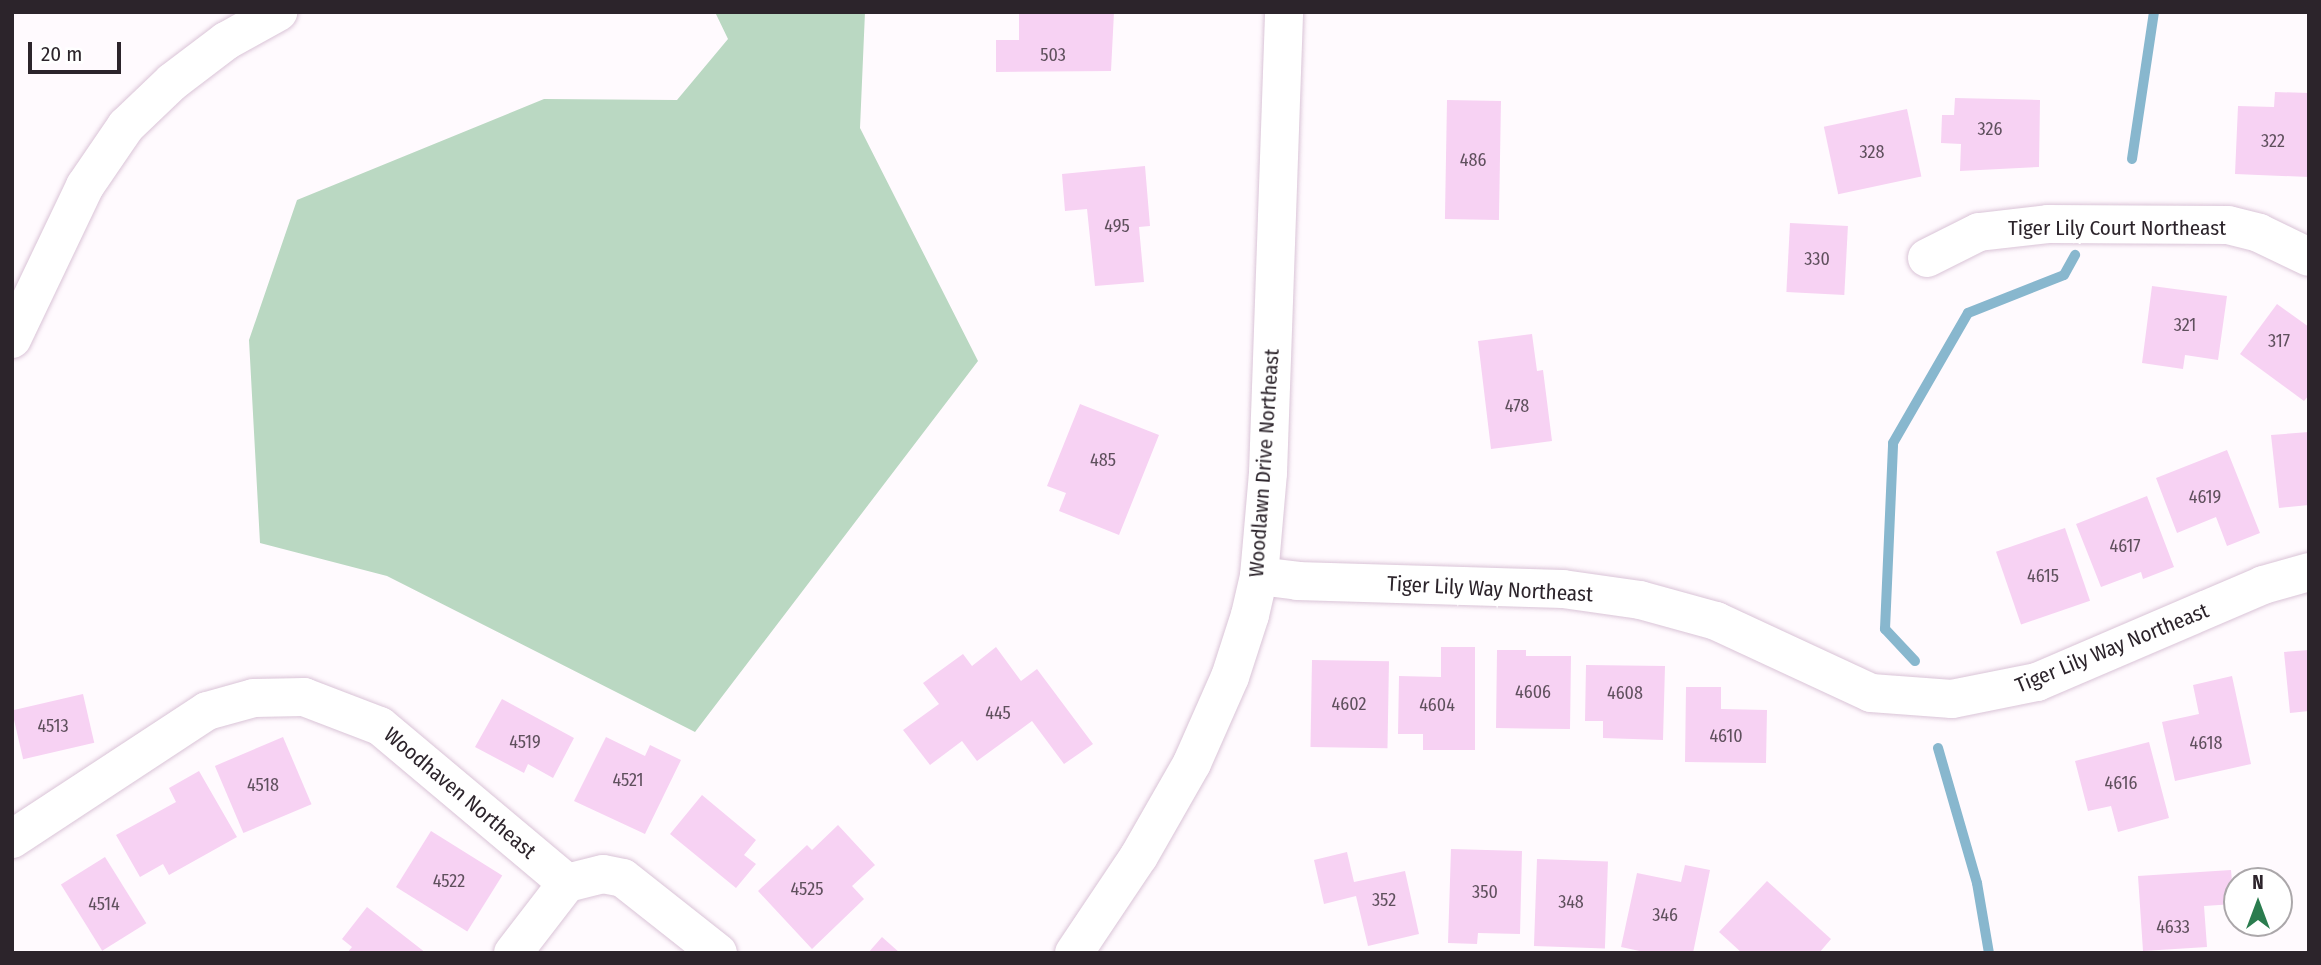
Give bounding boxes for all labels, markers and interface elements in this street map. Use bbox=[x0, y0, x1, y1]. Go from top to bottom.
scale bar bbox=[32, 28, 124, 72]
text: 20 m bbox=[41, 41, 82, 67]
house number: 503 bbox=[1040, 44, 1066, 66]
house number: 326 bbox=[1978, 118, 2002, 140]
house number: 322 bbox=[2261, 130, 2285, 152]
house number: 328 bbox=[1860, 141, 1884, 163]
house number: 486 bbox=[1460, 149, 1486, 171]
house number: 495 bbox=[1104, 215, 1130, 237]
street label: Tiger Lily Court Northeast bbox=[2008, 215, 2226, 241]
house number: 330 bbox=[1804, 248, 1830, 270]
house number: 321 bbox=[2174, 314, 2196, 336]
house number: 317 bbox=[2268, 330, 2290, 352]
street label: Woodlawn Drive Northeast bbox=[1243, 348, 1285, 578]
house number: 478 bbox=[1505, 395, 1529, 417]
house number: 485 bbox=[1090, 449, 1116, 471]
house number: 4619 bbox=[2189, 486, 2221, 508]
house number: 4617 bbox=[2109, 535, 2141, 557]
house number: 4615 bbox=[2027, 565, 2059, 587]
street label: Tiger Lily Way Northeast bbox=[1386, 571, 1594, 607]
street label: Tiger Lily Way Northeast bbox=[2012, 598, 2212, 698]
house number: 4606 bbox=[1515, 681, 1551, 703]
house number: 4608 bbox=[1607, 682, 1643, 704]
house number: 4602 bbox=[1332, 693, 1366, 715]
house number: 4604 bbox=[1419, 694, 1455, 716]
house number: 445 bbox=[985, 702, 1011, 724]
house number: 4513 bbox=[37, 715, 69, 737]
street label: Woodhaven Northeast bbox=[379, 722, 541, 864]
house number: 4610 bbox=[1709, 725, 1743, 747]
house number: 4519 bbox=[509, 731, 541, 753]
house number: 4618 bbox=[2190, 732, 2222, 754]
house number: 4521 bbox=[612, 769, 644, 791]
house number: 4616 bbox=[2105, 772, 2137, 794]
house number: 4518 bbox=[247, 774, 279, 796]
north arrow bbox=[2223, 867, 2293, 937]
house number: 4522 bbox=[433, 870, 465, 892]
text: N bbox=[2252, 871, 2264, 894]
house number: 4525 bbox=[791, 878, 823, 900]
house number: 350 bbox=[1472, 881, 1498, 903]
house number: 352 bbox=[1372, 889, 1396, 911]
house number: 348 bbox=[1558, 891, 1584, 913]
house number: 4514 bbox=[88, 893, 120, 915]
house number: 346 bbox=[1652, 904, 1678, 926]
house number: 4633 bbox=[2156, 916, 2190, 938]

